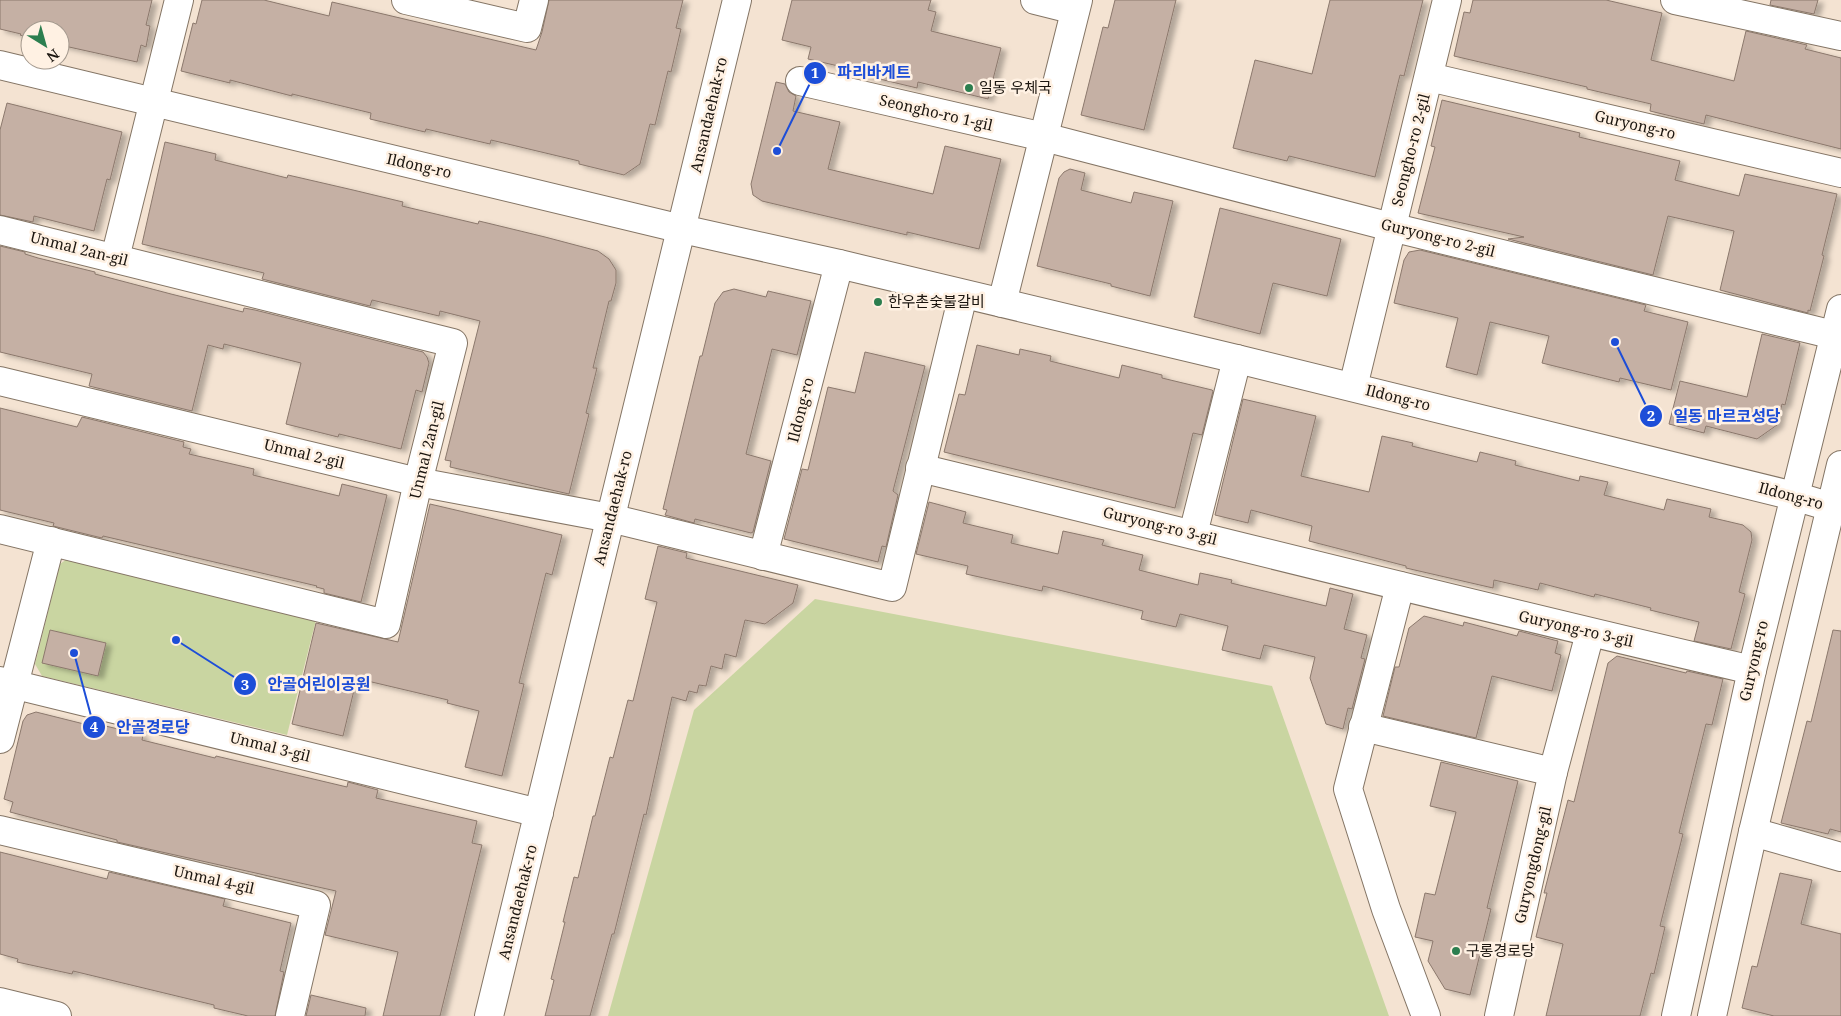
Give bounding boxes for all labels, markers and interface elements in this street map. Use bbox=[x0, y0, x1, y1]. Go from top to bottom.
north arrow bbox=[20, 20, 70, 70]
text: N bbox=[43, 45, 63, 67]
street label: Ansandaehak-ro bbox=[685, 55, 731, 174]
callout: 파리바게트 bbox=[803, 57, 921, 88]
text: 파리바게트 bbox=[837, 61, 911, 83]
text: 1 bbox=[811, 62, 819, 82]
place label: 일동 우체국 bbox=[979, 77, 1052, 97]
marker: 일동 우체국 bbox=[963, 82, 975, 94]
street label: Seongho-ro 1-gil bbox=[878, 89, 995, 135]
street label: Seongho-ro 2-gil bbox=[1386, 91, 1434, 208]
street label: Guryong-ro bbox=[1593, 105, 1678, 143]
street label: Ildong-ro bbox=[385, 148, 454, 182]
street label: Guryong-ro 2-gil bbox=[1379, 213, 1498, 261]
street label: Unmal 2an-gil bbox=[28, 226, 131, 270]
place label: 한우촌숯불갈비 bbox=[888, 291, 985, 311]
marker: 한우촌숯불갈비 bbox=[872, 296, 884, 308]
street label: Ildong-ro bbox=[782, 375, 818, 444]
street label: Ildong-ro bbox=[1364, 379, 1433, 415]
street label: Unmal 2an-gil bbox=[404, 398, 448, 501]
callout: 일동 마르코성당 bbox=[1638, 400, 1791, 431]
text: 2 bbox=[1647, 405, 1655, 425]
text: 일동 마르코성당 bbox=[1673, 405, 1781, 427]
street label: Unmal 2-gil bbox=[262, 433, 347, 473]
street label: Ansandaehak-ro bbox=[588, 448, 636, 567]
street label: Ildong-ro bbox=[1757, 477, 1826, 513]
street label: Guryong-ro 3-gil bbox=[1101, 501, 1220, 549]
street label: Guryong-ro 3-gil bbox=[1517, 605, 1636, 651]
street label: Guryong-ro bbox=[1734, 618, 1772, 703]
callout: 안골어린이공원 bbox=[232, 669, 380, 700]
text: 안골어린이공원 bbox=[267, 673, 371, 695]
text: 3 bbox=[241, 674, 249, 694]
callout: 안골경로당 bbox=[81, 712, 200, 743]
text: 4 bbox=[90, 716, 99, 736]
text: 안골경로당 bbox=[116, 716, 190, 738]
street label: Unmal 3-gil bbox=[228, 726, 313, 766]
street label: Guryongdong-gil bbox=[1509, 804, 1555, 925]
street label: Ansandaehak-ro bbox=[493, 842, 541, 961]
street label: Unmal 4-gil bbox=[172, 860, 257, 898]
place label: 구롱경로당 bbox=[1466, 940, 1535, 960]
marker: 구롱경로당 bbox=[1450, 945, 1462, 957]

